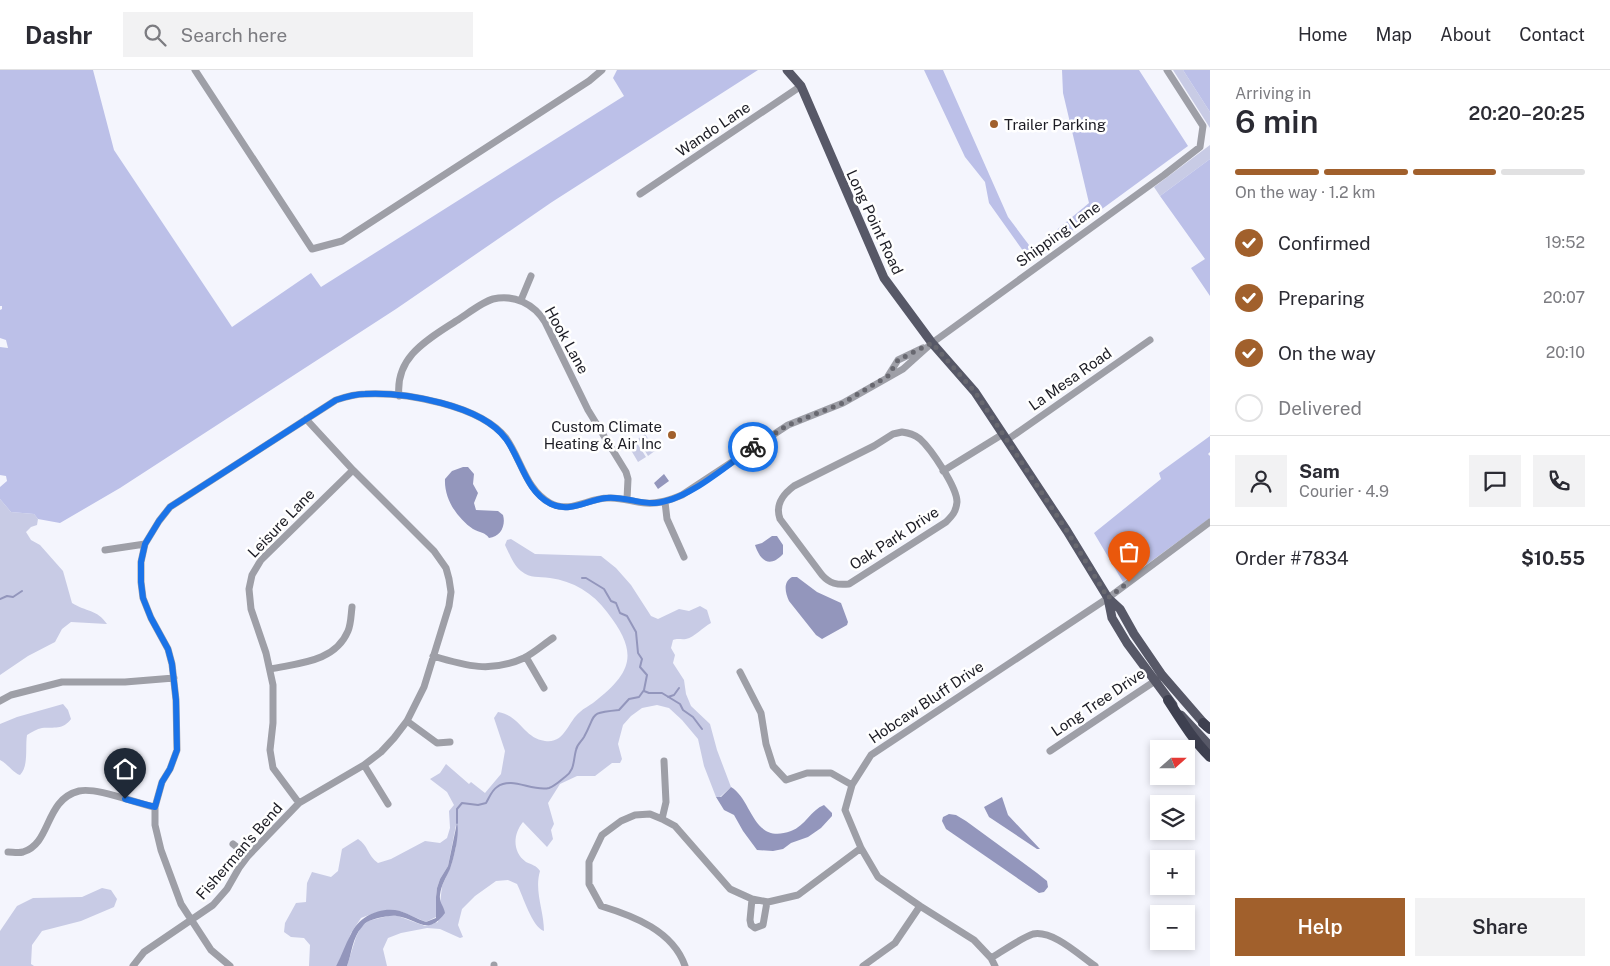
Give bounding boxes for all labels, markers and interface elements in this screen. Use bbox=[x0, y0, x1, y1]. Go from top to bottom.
search box bbox=[123, 12, 473, 57]
text: Dashr bbox=[25, 21, 93, 49]
icon: search bbox=[141, 21, 169, 49]
text: Search here bbox=[181, 24, 287, 46]
text: Home bbox=[1298, 24, 1348, 45]
text: Map bbox=[1376, 24, 1412, 45]
text: About bbox=[1440, 24, 1491, 45]
text: Contact bbox=[1519, 24, 1585, 45]
text: Arriving in bbox=[1235, 84, 1311, 103]
street label: Wando Lane bbox=[673, 98, 753, 160]
text: 20:20–20:25 bbox=[1468, 102, 1585, 124]
text: 6 min bbox=[1235, 103, 1318, 140]
place label: Trailer Parking bbox=[1004, 116, 1106, 133]
marker: Trailer Parking bbox=[988, 118, 1000, 130]
street label: Long Point Road bbox=[843, 167, 907, 277]
text: On the way · 1.2 km bbox=[1235, 183, 1375, 202]
street label: Shipping Lane bbox=[1013, 198, 1103, 270]
icon: check bbox=[1235, 229, 1263, 257]
text: Confirmed bbox=[1278, 232, 1371, 254]
text: 19:52 bbox=[1545, 233, 1585, 252]
icon: check bbox=[1235, 284, 1263, 312]
text: Preparing bbox=[1278, 287, 1365, 309]
text: 20:07 bbox=[1543, 288, 1585, 307]
street label: Hook Lane bbox=[542, 303, 592, 377]
icon: check bbox=[1235, 339, 1263, 367]
text: On the way bbox=[1278, 342, 1376, 364]
text: 20:10 bbox=[1546, 343, 1585, 362]
street label: La Mesa Road bbox=[1025, 344, 1115, 414]
text: Delivered bbox=[1278, 397, 1362, 419]
place label: Custom Climate Heating & Air Inc bbox=[544, 418, 662, 452]
courier bbox=[728, 422, 778, 472]
marker: Custom Climate Heating & Air Inc bbox=[666, 429, 678, 441]
icon: bike bbox=[739, 433, 767, 461]
button: person bbox=[1235, 455, 1287, 507]
button: chat bbox=[1469, 455, 1521, 507]
button: phone bbox=[1533, 455, 1585, 507]
text: Sam bbox=[1299, 460, 1340, 482]
text: Courier · 4.9 bbox=[1299, 482, 1389, 501]
street label: Leisure Lane bbox=[244, 485, 318, 561]
street label: Oak Park Drive bbox=[846, 503, 942, 573]
pin bbox=[1108, 531, 1150, 582]
icon: bag bbox=[1115, 538, 1143, 566]
text: Order #7834 bbox=[1235, 547, 1349, 569]
text: $10.55 bbox=[1521, 547, 1585, 569]
street label: Hobcaw Bluff Drive bbox=[866, 657, 986, 747]
street label: Long Tree Drive bbox=[1048, 664, 1148, 740]
north arrow bbox=[1150, 740, 1195, 785]
map controls bbox=[1150, 740, 1195, 950]
pin bbox=[104, 748, 146, 799]
icon: home bbox=[111, 755, 139, 783]
button: layers bbox=[1150, 795, 1195, 840]
street label: Fisherman's Bend bbox=[192, 799, 286, 903]
button: + bbox=[1150, 850, 1195, 895]
button: Help bbox=[1235, 898, 1405, 956]
button: Share bbox=[1415, 898, 1585, 956]
button: − bbox=[1150, 905, 1195, 950]

